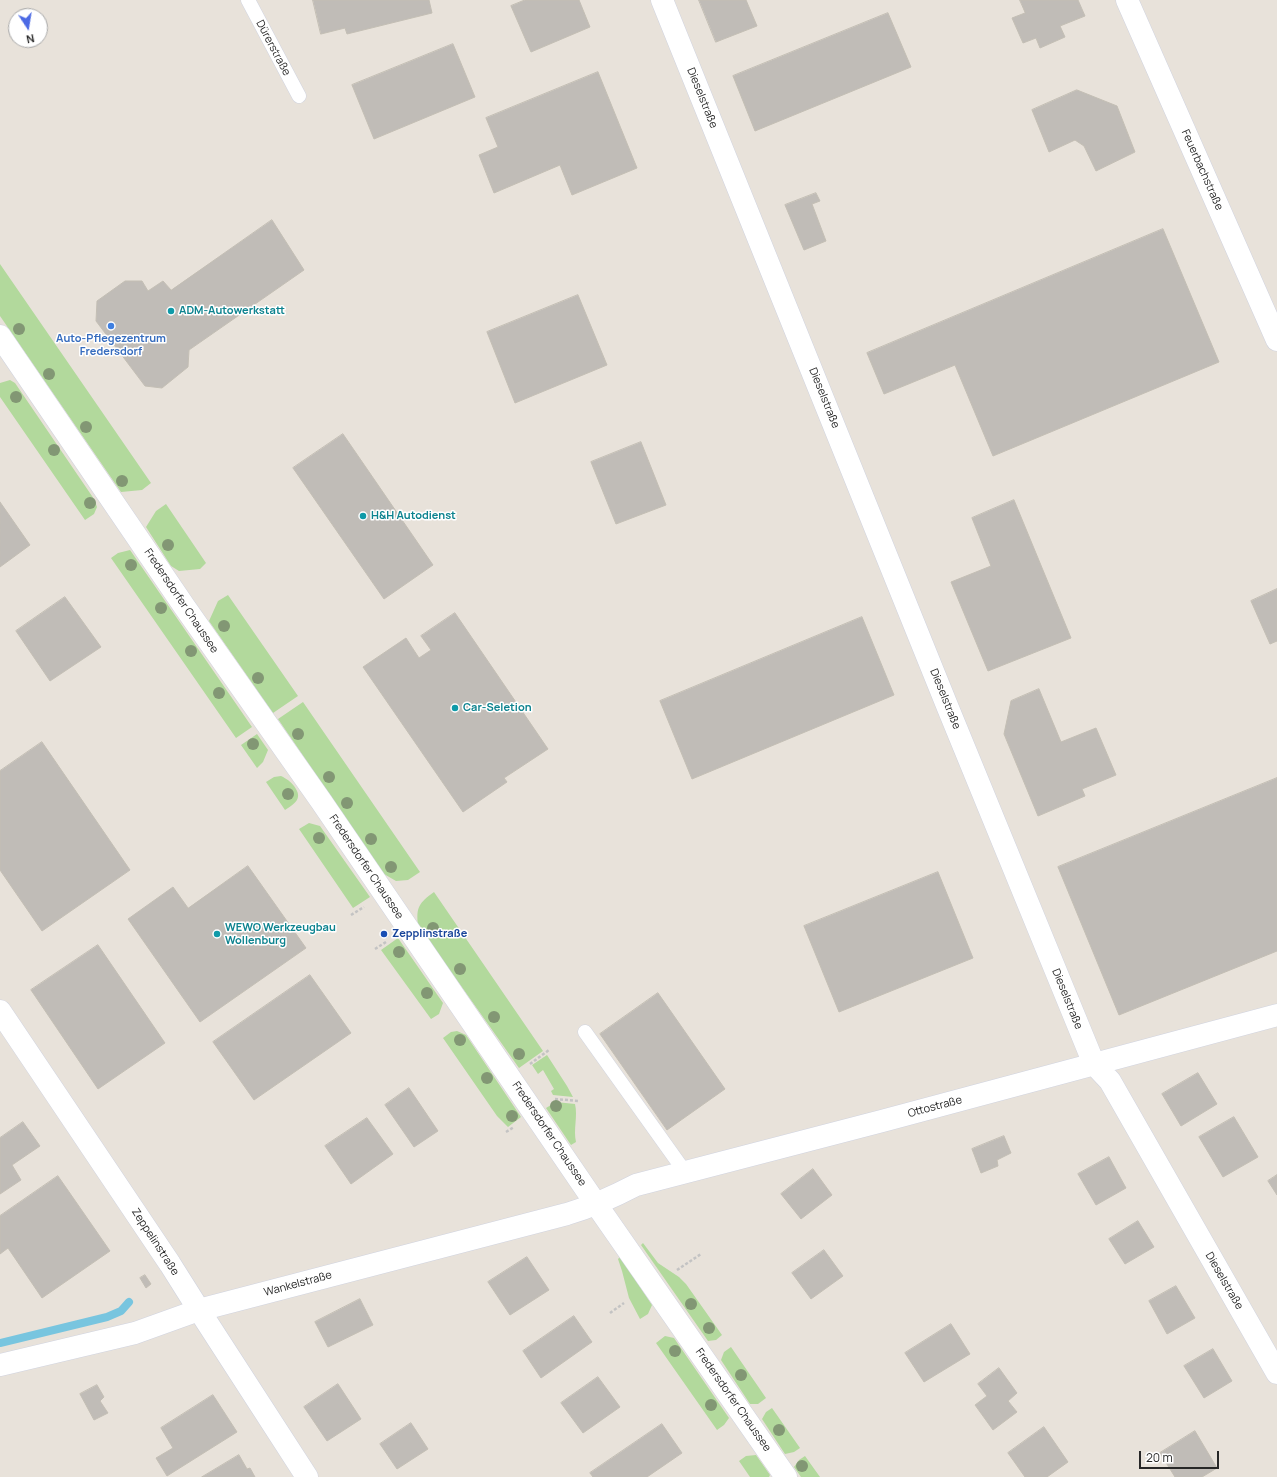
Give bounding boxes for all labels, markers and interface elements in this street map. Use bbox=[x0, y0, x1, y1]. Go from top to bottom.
north arrow bbox=[8, 8, 48, 48]
street label: Dürerstraße bbox=[253, 18, 293, 78]
text: N bbox=[25, 31, 36, 47]
street label: Dieselstraße bbox=[684, 66, 720, 130]
street label: Feuerbachstraße bbox=[1178, 128, 1226, 212]
place label: ADM-Autowerkstatt bbox=[179, 304, 285, 318]
marker: ADM-Autowerkstatt bbox=[166, 306, 176, 316]
marker: Auto-Pflegezentrum Fredersdorf bbox=[106, 321, 116, 331]
place label: Auto-Pflegezentrum Fredersdorf bbox=[56, 332, 166, 358]
street label: Dieselstraße bbox=[806, 366, 842, 430]
place label: H&H Autodienst bbox=[371, 509, 456, 523]
marker: H&H Autodienst bbox=[358, 511, 368, 521]
street label: Fredersdorfer Chaussee bbox=[141, 546, 221, 656]
street label: Dieselstraße bbox=[927, 667, 963, 731]
place label: Car-Seletion bbox=[463, 701, 532, 715]
marker: Car-Seletion bbox=[450, 703, 460, 713]
street label: Fredersdorfer Chaussee bbox=[326, 812, 406, 922]
place label: WEWO Werkzeugbau Wollenburg bbox=[225, 921, 336, 947]
place label: Zepplinstraße bbox=[392, 927, 467, 941]
marker: WEWO Werkzeugbau Wollenburg bbox=[212, 929, 222, 939]
marker: Zepplinstraße bbox=[379, 929, 389, 939]
street label: Dieselstraße bbox=[1049, 967, 1085, 1031]
street label: Fredersdorfer Chaussee bbox=[509, 1079, 589, 1189]
street label: Ottostraße bbox=[906, 1093, 964, 1121]
street label: Zeppelinstraße bbox=[128, 1206, 182, 1278]
street label: Dieselstraße bbox=[1202, 1250, 1246, 1312]
street label: Wankelstraße bbox=[263, 1269, 333, 1299]
street label: Fredersdorfer Chaussee bbox=[692, 1346, 774, 1454]
scale bar bbox=[1141, 1443, 1221, 1469]
text: 20 m bbox=[1146, 1449, 1173, 1466]

